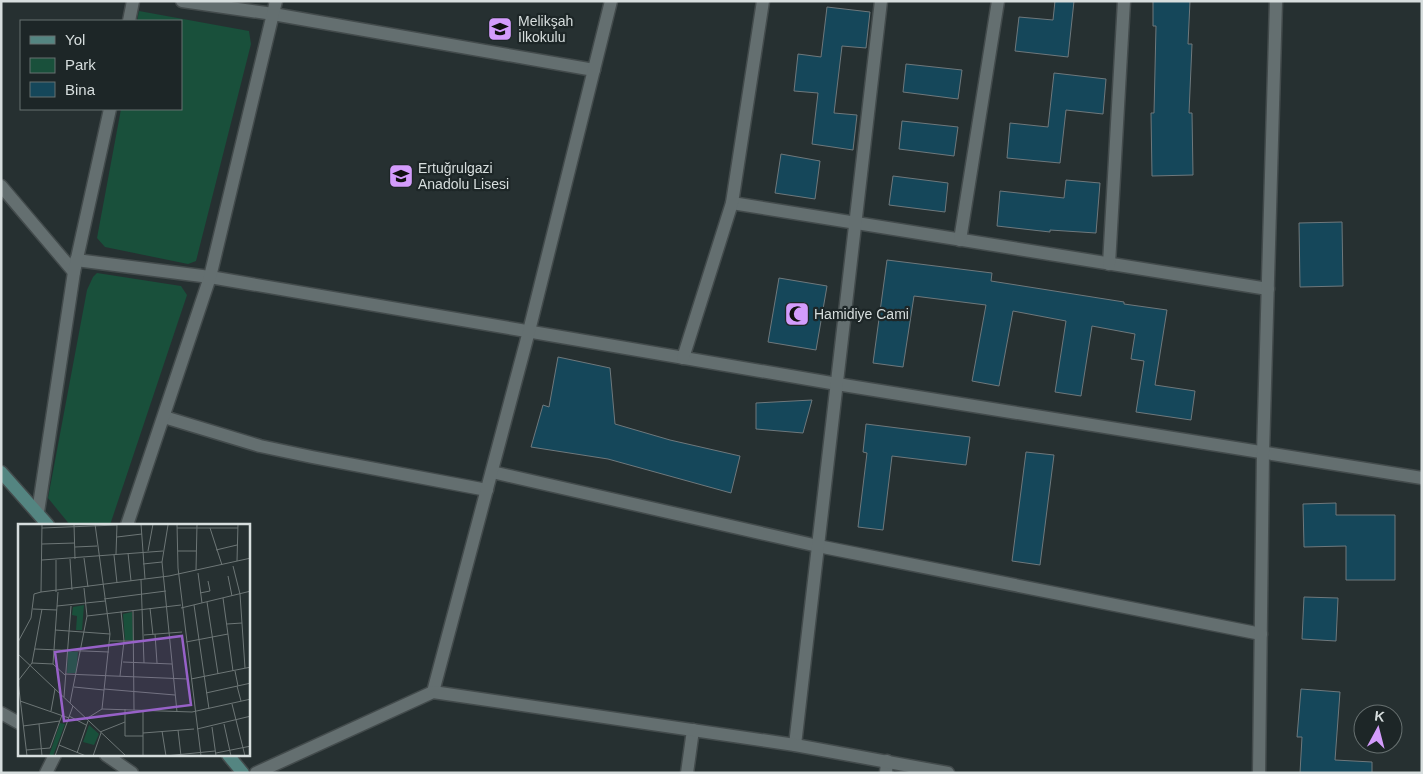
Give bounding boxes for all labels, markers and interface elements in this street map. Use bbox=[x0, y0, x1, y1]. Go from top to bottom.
place label: Melikşah İlkokulu bbox=[518, 13, 573, 45]
school or university icon: Melikşah İlkokulu bbox=[487, 16, 513, 42]
legend bbox=[20, 20, 182, 110]
text: Yol bbox=[65, 31, 85, 48]
text: Park bbox=[65, 56, 96, 73]
text: Bina bbox=[65, 81, 96, 98]
place label: Ertuğrulgazi Anadolu Lisesi bbox=[418, 160, 509, 192]
school or university icon: Ertuğrulgazi Anadolu Lisesi bbox=[388, 163, 414, 189]
mosque icon: Hamidiye Cami bbox=[784, 301, 810, 327]
place label: Hamidiye Cami bbox=[814, 306, 909, 322]
inset map bbox=[18, 524, 250, 756]
north arrow bbox=[1353, 704, 1403, 754]
text: K bbox=[1374, 708, 1386, 725]

